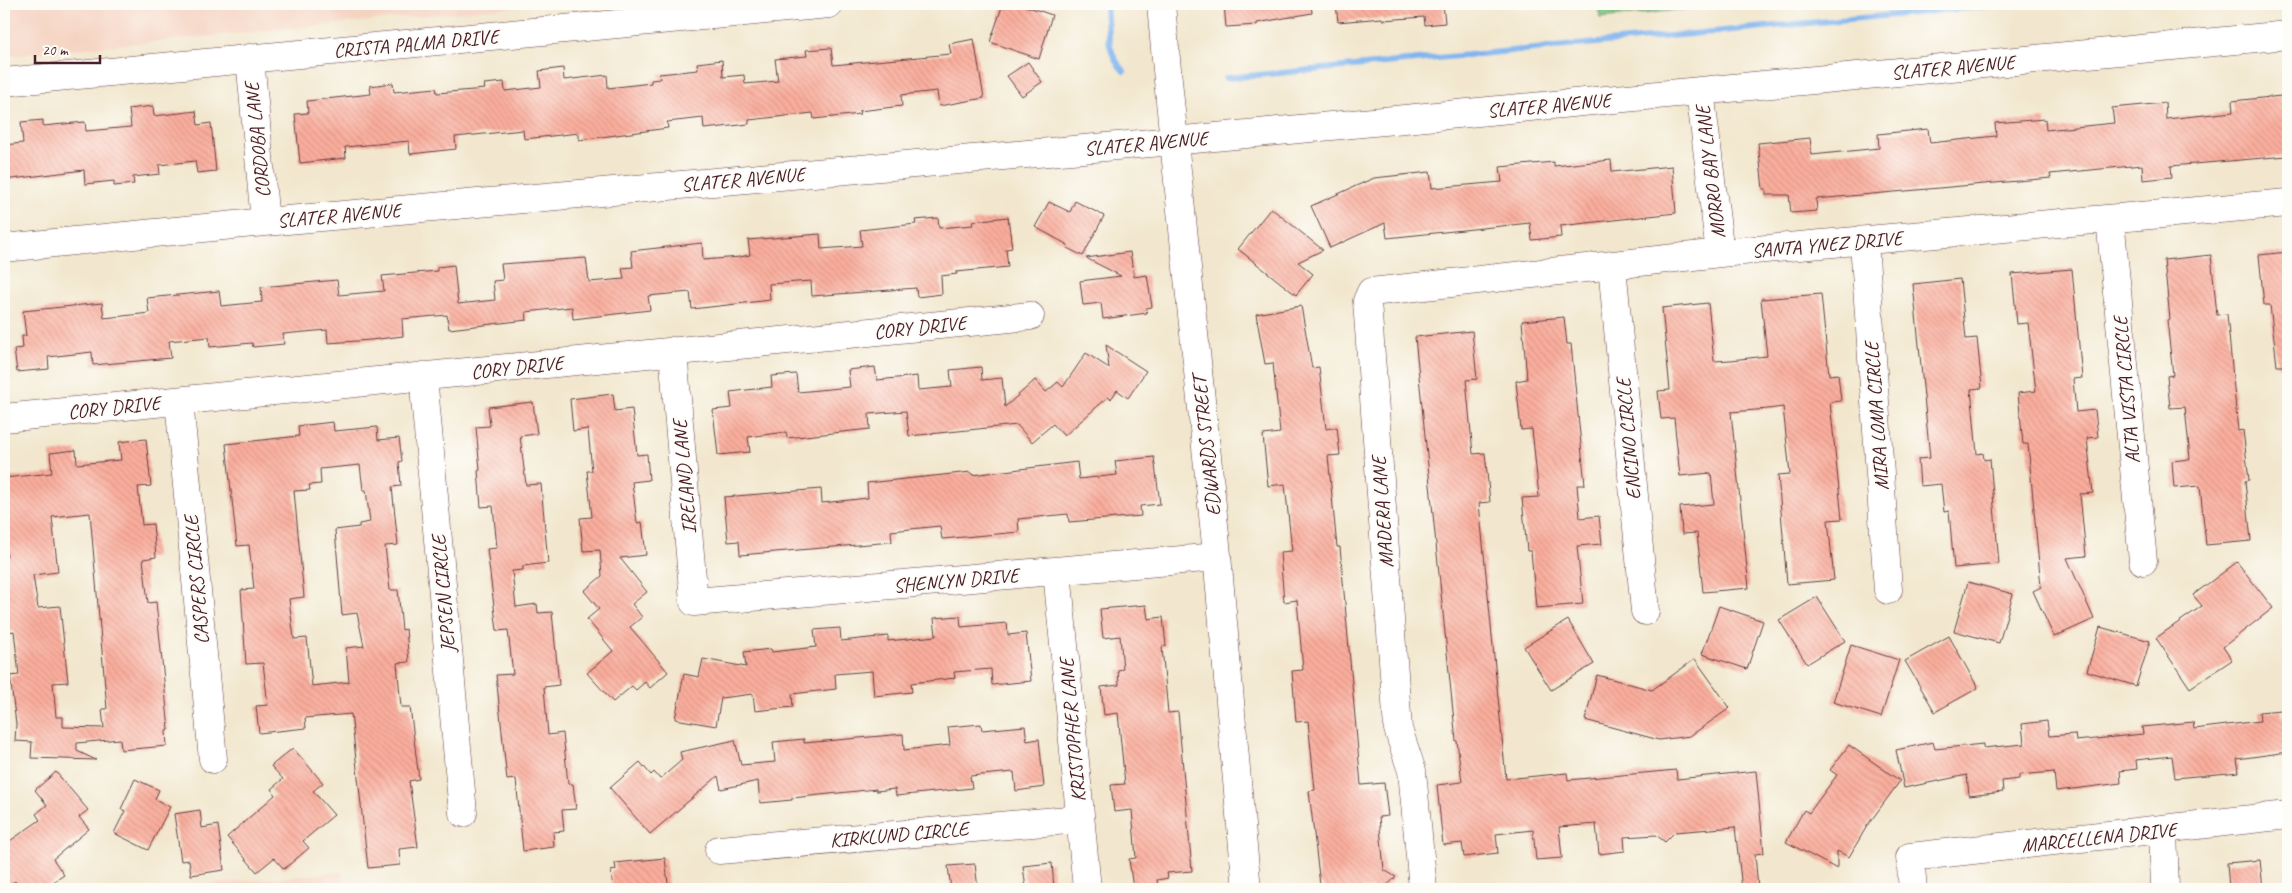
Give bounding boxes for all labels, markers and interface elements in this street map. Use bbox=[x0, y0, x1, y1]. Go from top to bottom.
street label: CRISTA PALMA DRIVE bbox=[333, 24, 503, 63]
scale bar bbox=[35, 32, 100, 64]
text: 20 m bbox=[42, 41, 69, 60]
street label: SLATER AVENUE bbox=[1890, 49, 2019, 85]
street label: CORDOBA LANE bbox=[239, 78, 276, 199]
street label: SLATER AVENUE bbox=[1486, 87, 1615, 123]
street label: MORRO BAY LANE bbox=[1690, 101, 1731, 240]
street label: SLATER AVENUE bbox=[1083, 125, 1212, 161]
street label: SLATER AVENUE bbox=[680, 161, 809, 197]
street label: SLATER AVENUE bbox=[276, 197, 405, 233]
street label: SANTA YNEZ DRIVE bbox=[1751, 225, 1907, 264]
street label: CORY DRIVE bbox=[873, 310, 970, 345]
street label: ALTA VISTA CIRCLE bbox=[2107, 312, 2145, 465]
street label: MIRA LOMA CIRCLE bbox=[1859, 338, 1894, 491]
street label: CORY DRIVE bbox=[470, 350, 567, 385]
street label: EDWARDS STREET bbox=[1186, 370, 1226, 517]
street label: ENCINO CIRCLE bbox=[1610, 374, 1646, 501]
street label: CORY DRIVE bbox=[67, 390, 164, 425]
street label: IRELAND LANE bbox=[667, 416, 702, 535]
street label: MADERA LANE bbox=[1366, 452, 1399, 569]
street label: CASPERS CIRCLE bbox=[178, 512, 215, 646]
street label: JEPSEN CIRCLE bbox=[426, 532, 461, 655]
street label: SHENLYN DRIVE bbox=[892, 562, 1023, 598]
street label: KRISTOPHER LANE bbox=[1054, 654, 1091, 803]
street label: KIRKLUND CIRCLE bbox=[829, 816, 972, 853]
street label: MARCELLENA DRIVE bbox=[2020, 817, 2181, 858]

